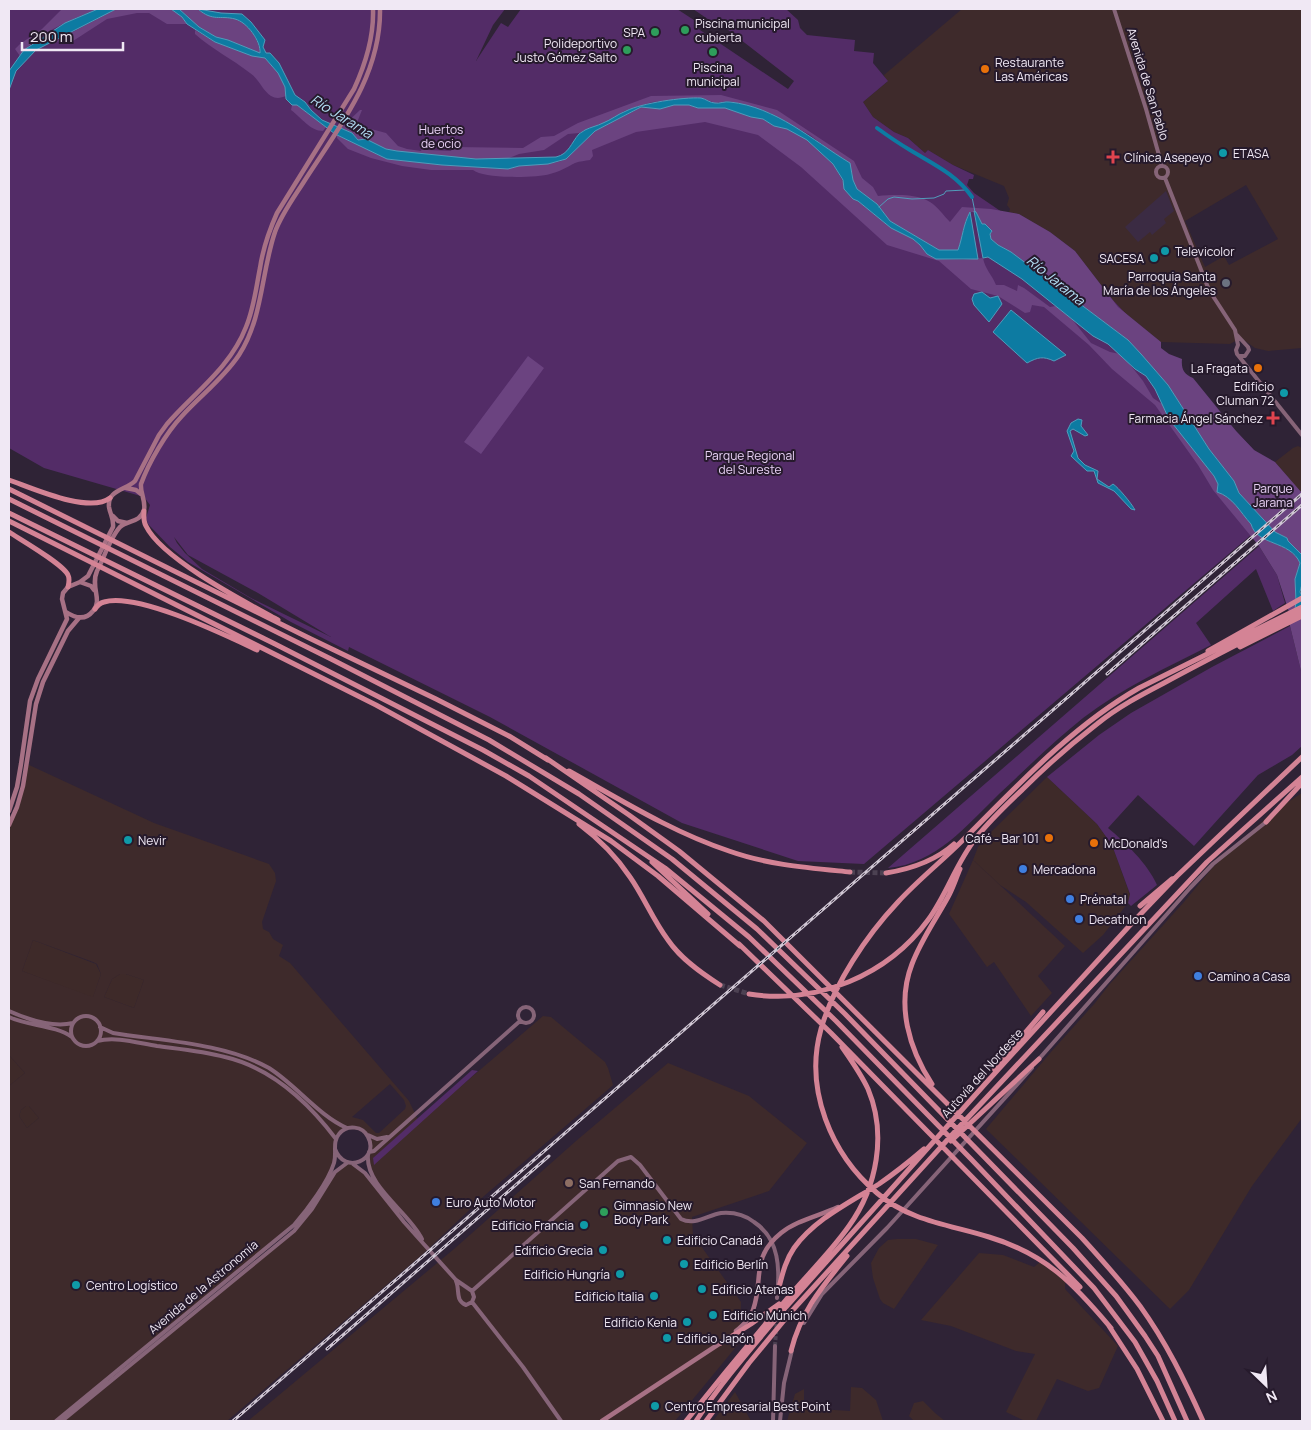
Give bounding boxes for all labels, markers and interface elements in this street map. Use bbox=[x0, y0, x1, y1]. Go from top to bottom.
place label: Piscina municipal cubierta bbox=[695, 15, 790, 46]
scale bar bbox=[22, 20, 124, 52]
place label: SPA bbox=[623, 24, 645, 41]
marker: Piscina municipal cubierta bbox=[679, 24, 691, 36]
text: 200 m bbox=[30, 26, 73, 47]
marker: SPA bbox=[649, 26, 661, 38]
street label: Avenida de San Pablo bbox=[1123, 26, 1173, 142]
place label: Polideportivo Justo Gómez Salto bbox=[514, 35, 617, 66]
marker: Polideportivo Justo Gómez Salto bbox=[621, 44, 633, 56]
marker: Piscina municipal bbox=[707, 46, 719, 58]
place label: Restaurante Las Américas bbox=[995, 54, 1068, 85]
place label: Piscina municipal bbox=[686, 59, 740, 90]
marker: Restaurante Las Américas bbox=[979, 63, 991, 75]
water label: Río Jarama bbox=[307, 89, 378, 143]
park label: Huertos de ocio bbox=[419, 121, 463, 152]
place label: ETASA bbox=[1233, 145, 1270, 162]
marker: ETASA bbox=[1217, 147, 1229, 159]
place label: Clínica Asepeyo bbox=[1124, 149, 1212, 166]
marker: Clínica Asepeyo bbox=[1106, 150, 1120, 164]
place label: Televicolor bbox=[1175, 243, 1235, 260]
marker: Televicolor bbox=[1159, 245, 1171, 257]
place label: SACESA bbox=[1099, 250, 1144, 267]
water label: Río Jarama bbox=[1023, 251, 1090, 310]
marker: SACESA bbox=[1148, 252, 1160, 264]
place label: Parroquia Santa María de los Ángeles bbox=[1103, 268, 1216, 299]
marker: Parroquia Santa María de los Ángeles bbox=[1220, 277, 1232, 289]
place label: La Fragata bbox=[1191, 360, 1248, 377]
marker: La Fragata bbox=[1252, 362, 1264, 374]
place label: Edificio Cluman 72 bbox=[1216, 378, 1274, 409]
marker: Edificio Cluman 72 bbox=[1278, 387, 1290, 399]
place label: Farmacia Ángel Sánchez bbox=[1129, 410, 1263, 427]
marker: Farmacia Ángel Sánchez bbox=[1267, 412, 1279, 424]
park label: Parque Regional del Sureste bbox=[705, 447, 795, 478]
park label: Parque Jarama bbox=[1253, 480, 1293, 511]
place label: Café - Bar 101 bbox=[965, 830, 1039, 847]
place label: Nevir bbox=[138, 832, 167, 849]
marker: Café - Bar 101 bbox=[1043, 832, 1055, 844]
marker: Nevir bbox=[122, 834, 134, 846]
place label: McDonald's bbox=[1104, 835, 1168, 852]
marker: McDonald's bbox=[1088, 837, 1100, 849]
place label: Mercadona bbox=[1033, 861, 1096, 878]
marker: Mercadona bbox=[1017, 863, 1029, 875]
place label: Prénatal bbox=[1080, 891, 1126, 908]
marker: Prénatal bbox=[1064, 893, 1076, 905]
place label: Decathlon bbox=[1089, 911, 1146, 928]
marker: Decathlon bbox=[1073, 913, 1085, 925]
place label: Camino a Casa bbox=[1208, 968, 1290, 985]
marker: Camino a Casa bbox=[1192, 970, 1204, 982]
street label: Autovía del Nordeste bbox=[937, 1025, 1027, 1121]
place label: San Fernando bbox=[579, 1175, 655, 1192]
marker: San Fernando bbox=[563, 1177, 575, 1189]
place label: Euro Auto Motor bbox=[446, 1194, 536, 1211]
marker: Euro Auto Motor bbox=[430, 1196, 442, 1208]
place label: Gimnasio New Body Park bbox=[614, 1197, 692, 1228]
marker: Gimnasio New Body Park bbox=[598, 1206, 610, 1218]
place label: Edificio Francia bbox=[491, 1217, 574, 1234]
marker: Edificio Francia bbox=[578, 1219, 590, 1231]
place label: Edificio Canadá bbox=[677, 1232, 763, 1249]
marker: Edificio Canadá bbox=[661, 1234, 673, 1246]
street label: Avenida de la Astronomía bbox=[145, 1236, 261, 1338]
place label: Edificio Grecia bbox=[515, 1242, 593, 1259]
marker: Edificio Grecia bbox=[597, 1244, 609, 1256]
place label: Edificio Berlín bbox=[694, 1256, 768, 1273]
marker: Edificio Berlín bbox=[678, 1258, 690, 1270]
place label: Edificio Hungría bbox=[524, 1266, 610, 1283]
marker: Edificio Hungría bbox=[614, 1268, 626, 1280]
place label: Centro Logístico bbox=[86, 1277, 178, 1294]
marker: Centro Logístico bbox=[70, 1279, 82, 1291]
place label: Edificio Atenas bbox=[712, 1281, 794, 1298]
marker: Edificio Atenas bbox=[696, 1283, 708, 1295]
place label: Edificio Italia bbox=[575, 1288, 644, 1305]
marker: Edificio Italia bbox=[648, 1290, 660, 1302]
place label: Edificio Múnich bbox=[723, 1307, 807, 1324]
marker: Edificio Múnich bbox=[707, 1309, 719, 1321]
place label: Edificio Kenia bbox=[604, 1314, 677, 1331]
marker: Edificio Kenia bbox=[681, 1316, 693, 1328]
place label: Edificio Japón bbox=[677, 1330, 753, 1347]
marker: Edificio Japón bbox=[661, 1332, 673, 1344]
north arrow bbox=[1241, 1360, 1291, 1410]
text: N bbox=[1263, 1386, 1280, 1408]
place label: Centro Empresarial Best Point bbox=[665, 1398, 830, 1415]
marker: Centro Empresarial Best Point bbox=[649, 1400, 661, 1412]

